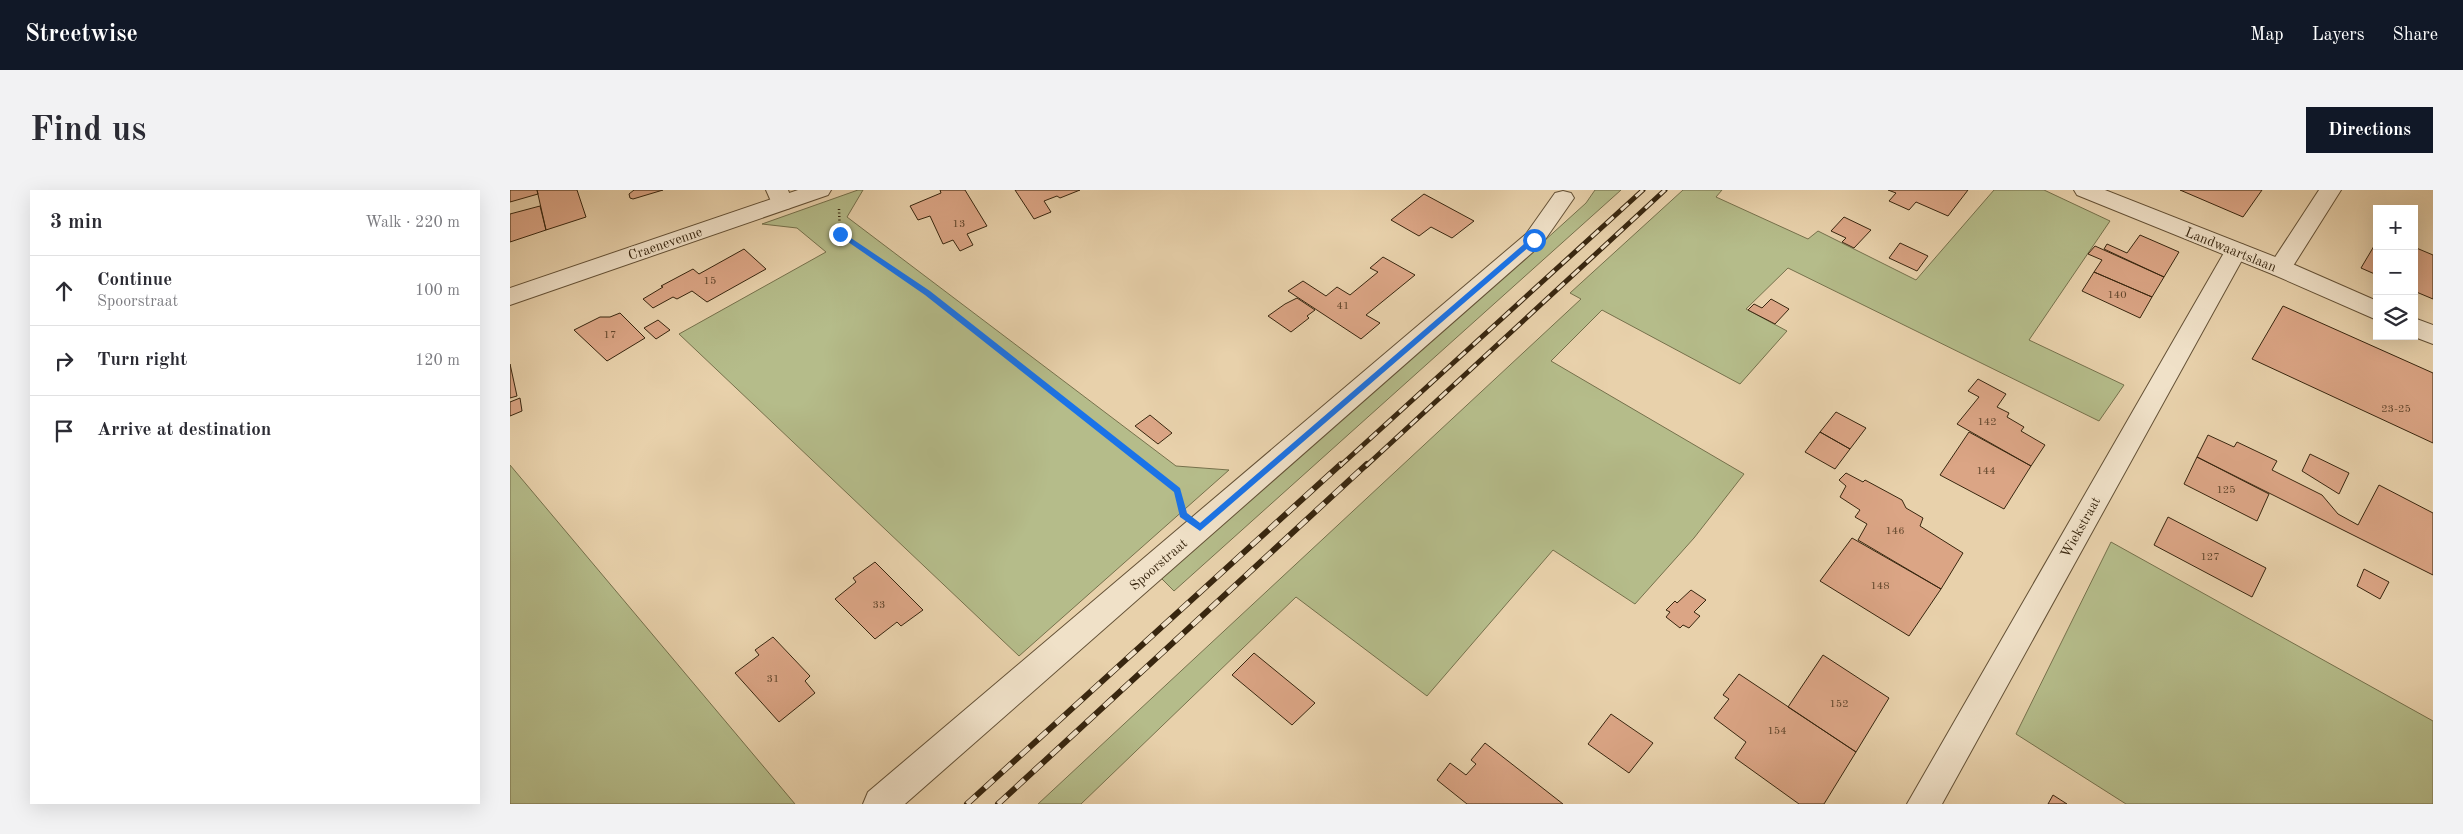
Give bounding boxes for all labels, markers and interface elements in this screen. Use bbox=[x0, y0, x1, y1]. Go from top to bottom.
text: Streetwise bbox=[25, 23, 138, 47]
text: Map bbox=[2250, 26, 2284, 44]
text: Layers bbox=[2312, 26, 2364, 44]
text: Share bbox=[2392, 26, 2438, 44]
button: Directions bbox=[2306, 107, 2433, 153]
text: Find us bbox=[30, 113, 146, 148]
map controls bbox=[2373, 205, 2418, 340]
button: + bbox=[2373, 205, 2418, 250]
text: 3 min bbox=[50, 212, 103, 233]
text: Walk · 220 m bbox=[365, 215, 460, 231]
house number: 13 bbox=[953, 219, 965, 230]
route end bbox=[829, 223, 852, 246]
street label: Craenevenne bbox=[627, 225, 704, 263]
street label: Landwaartslaan bbox=[2183, 225, 2279, 275]
route start bbox=[1523, 229, 1546, 252]
button: − bbox=[2373, 250, 2418, 295]
text: Continue bbox=[97, 271, 172, 290]
house number: 15 bbox=[704, 276, 716, 287]
icon: ahead bbox=[50, 277, 78, 305]
text: 100 m bbox=[415, 283, 460, 299]
house number: 140 bbox=[2107, 290, 2127, 301]
text: Spoorstraat bbox=[97, 294, 178, 310]
button: layers bbox=[2373, 295, 2418, 340]
house number: 41 bbox=[1337, 301, 1349, 312]
house number: 17 bbox=[604, 330, 616, 341]
icon: right bbox=[50, 347, 78, 375]
text: Turn right bbox=[97, 351, 187, 370]
text: 120 m bbox=[415, 353, 460, 369]
house number: 23-25 bbox=[2381, 404, 2411, 415]
icon: arrive bbox=[50, 417, 78, 445]
house number: 142 bbox=[1977, 417, 1997, 428]
text: Arrive at destination bbox=[97, 421, 271, 440]
house number: 144 bbox=[1976, 466, 1996, 477]
house number: 125 bbox=[2216, 485, 2236, 496]
street label: Wiekstraat bbox=[2058, 495, 2103, 560]
house number: 146 bbox=[1885, 526, 1905, 537]
street label: Spoorstraat bbox=[1127, 536, 1190, 593]
house number: 127 bbox=[2200, 552, 2220, 563]
house number: 148 bbox=[1870, 581, 1890, 592]
house number: 33 bbox=[873, 600, 885, 611]
house number: 31 bbox=[767, 674, 779, 685]
house number: 152 bbox=[1829, 699, 1849, 710]
house number: 154 bbox=[1767, 726, 1787, 737]

